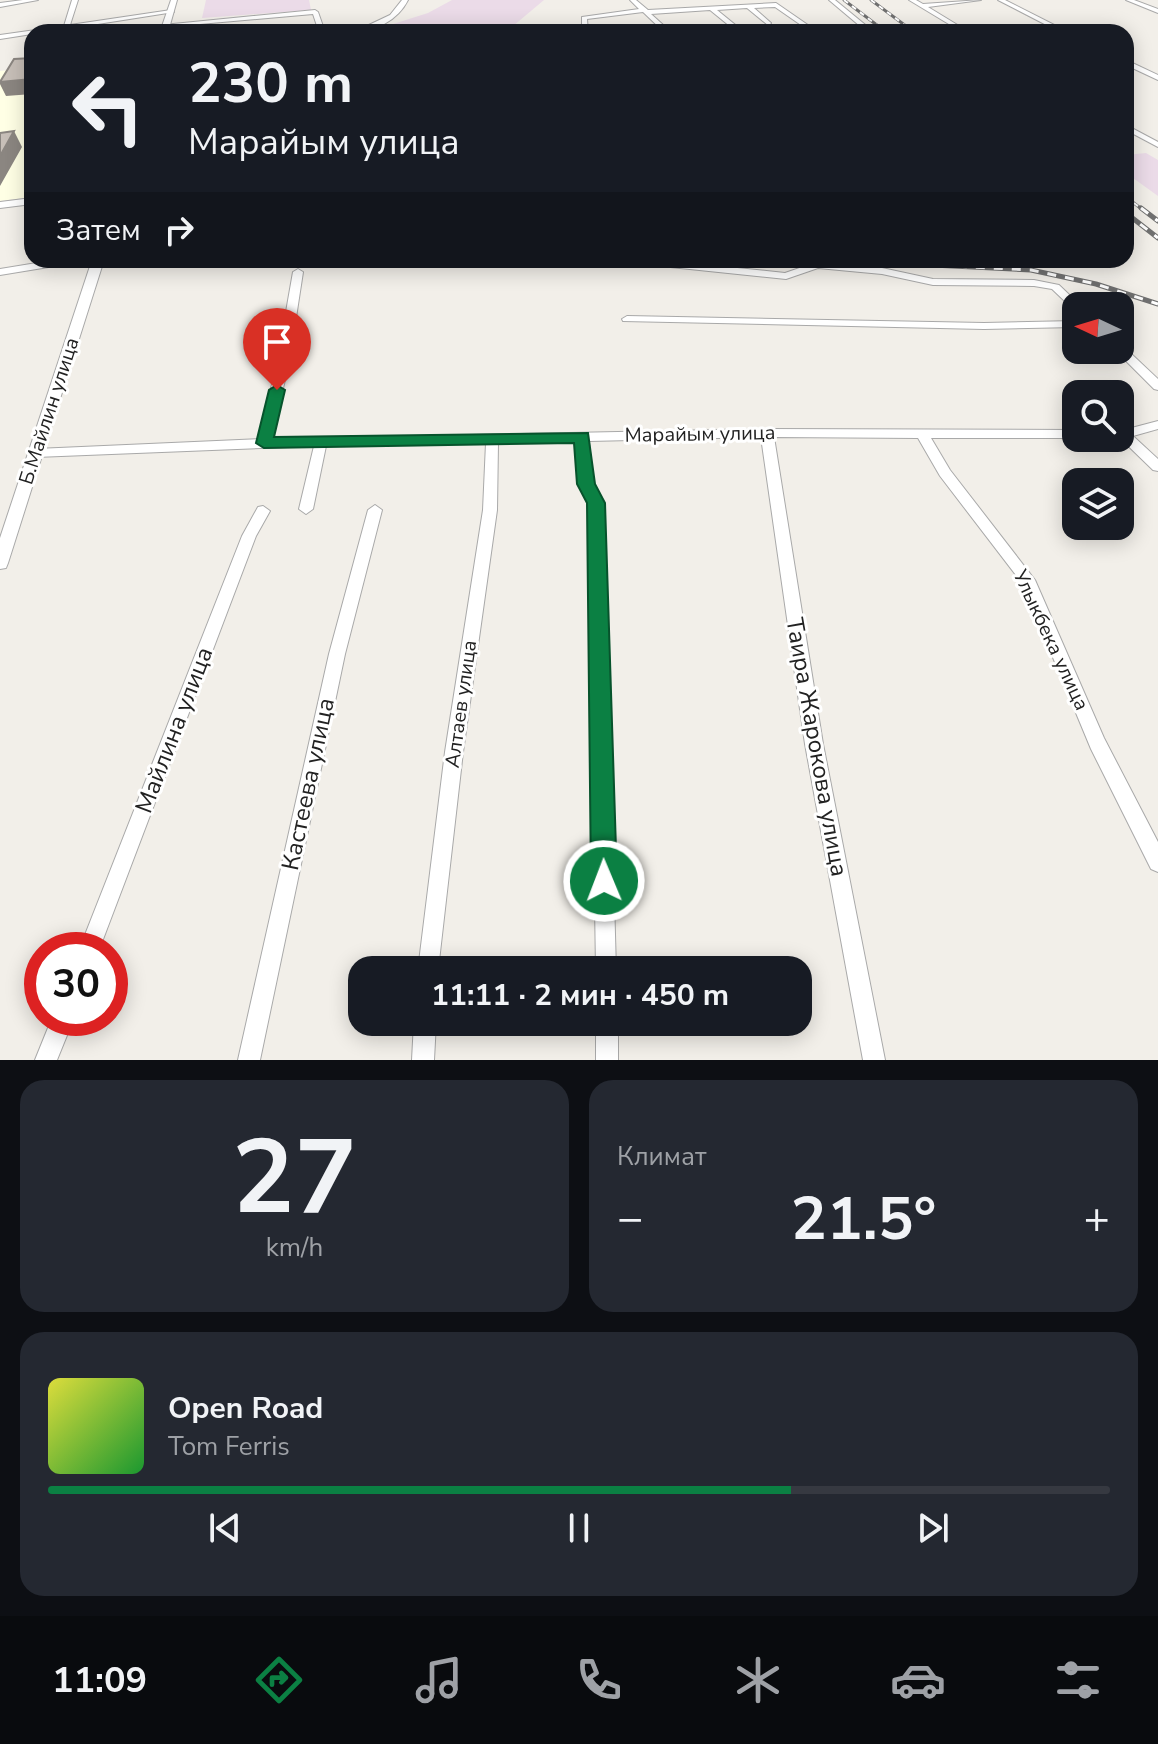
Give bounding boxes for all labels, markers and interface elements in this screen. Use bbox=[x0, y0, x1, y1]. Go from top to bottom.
text: 230 m bbox=[188, 45, 353, 122]
icon: left bbox=[56, 56, 160, 160]
text: Марайым улица bbox=[188, 118, 460, 167]
icon: right bbox=[157, 208, 201, 252]
text: Затем bbox=[56, 210, 141, 251]
north arrow bbox=[1062, 292, 1134, 364]
map controls bbox=[1062, 292, 1134, 540]
pin bbox=[243, 308, 311, 390]
icon: arrive bbox=[255, 320, 299, 364]
street label: Б.Майлин улица bbox=[12, 334, 86, 488]
button: search bbox=[1062, 380, 1134, 452]
street label: Марайым улица bbox=[624, 419, 776, 449]
button: layers bbox=[1062, 468, 1134, 540]
street label: Улыкбека улица bbox=[1006, 564, 1095, 715]
street label: Таира Жарокова улица bbox=[778, 615, 856, 879]
street label: Алтаев улица bbox=[439, 639, 483, 769]
street label: Майлина улица bbox=[128, 642, 220, 818]
street label: Кастеева улица bbox=[274, 695, 342, 873]
position arrow bbox=[562, 839, 646, 923]
speed limit sign: 30 bbox=[24, 932, 128, 1036]
text: 11:11 · 2 мин · 450 m bbox=[431, 975, 729, 1016]
text: 27 bbox=[232, 1107, 357, 1249]
text: Климат bbox=[617, 1139, 706, 1174]
text: 21.5° bbox=[791, 1178, 936, 1260]
text: − bbox=[617, 1189, 643, 1249]
text: + bbox=[1084, 1189, 1110, 1249]
text: km/h bbox=[266, 1230, 323, 1265]
text: Open Road bbox=[168, 1388, 323, 1429]
text: Tom Ferris bbox=[168, 1429, 290, 1464]
icon: previous bbox=[203, 1506, 247, 1550]
icon: pause bbox=[557, 1506, 601, 1550]
icon: next bbox=[911, 1506, 955, 1550]
icon: directions bbox=[251, 1652, 307, 1708]
icon: music bbox=[411, 1652, 467, 1708]
icon: phone bbox=[571, 1652, 627, 1708]
icon: climate bbox=[730, 1652, 786, 1708]
icon: car bbox=[890, 1652, 946, 1708]
icon: filters bbox=[1050, 1652, 1106, 1708]
text: 11:09 bbox=[52, 1656, 147, 1705]

